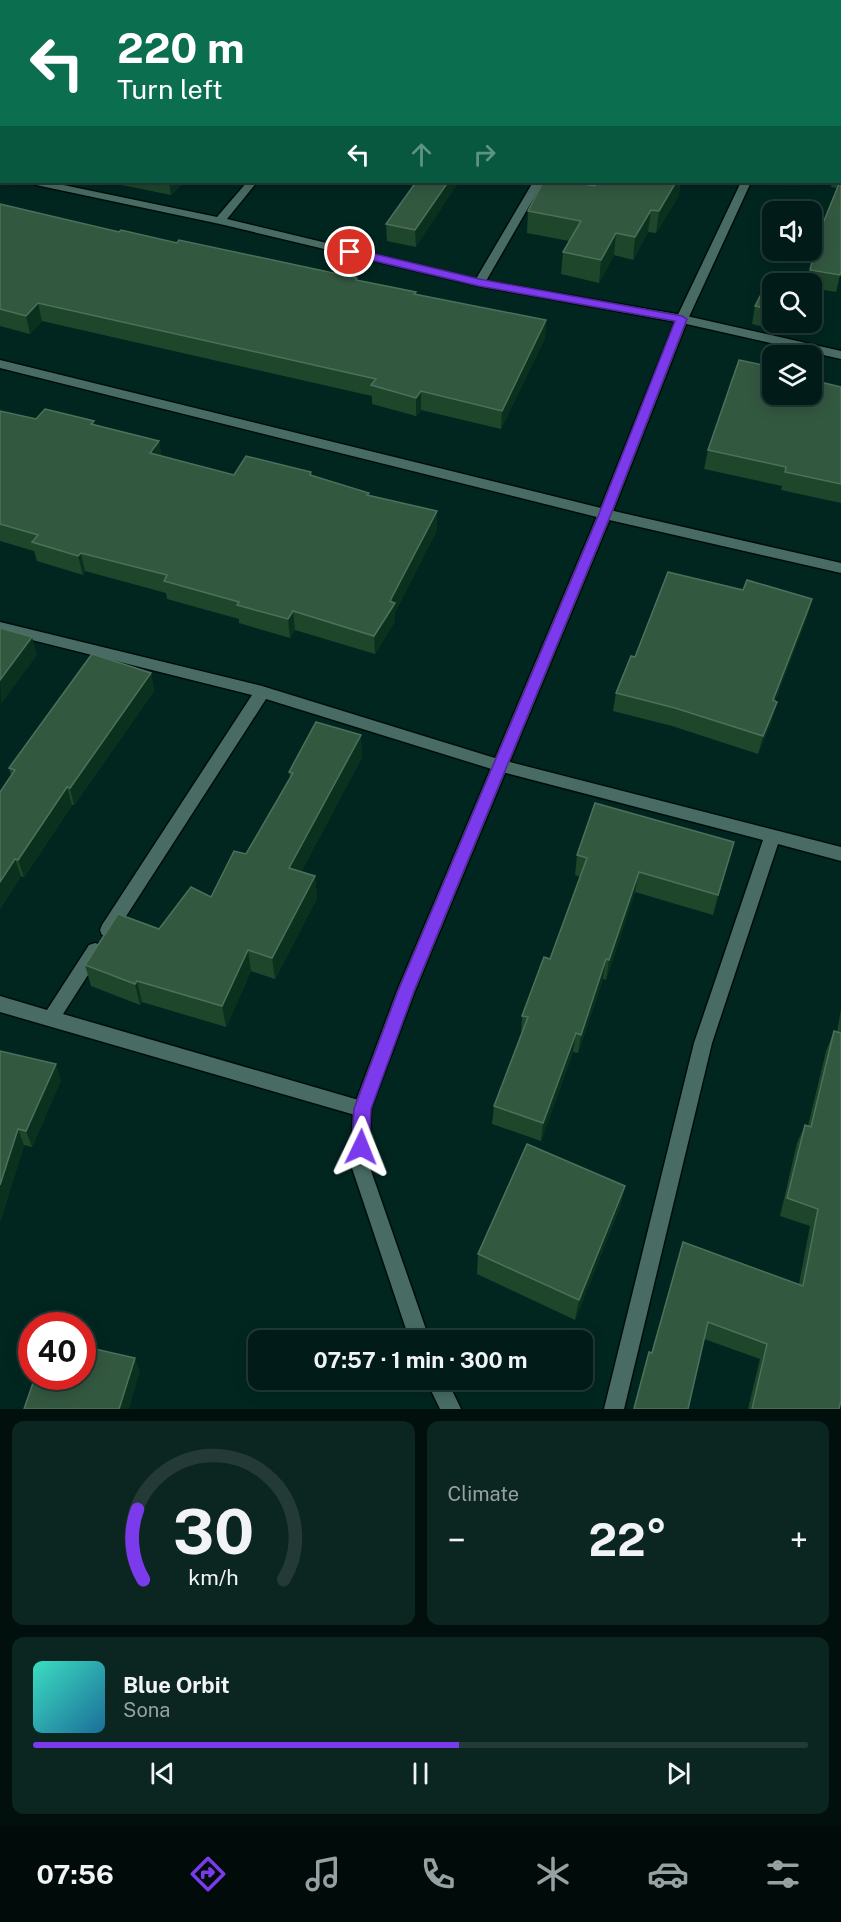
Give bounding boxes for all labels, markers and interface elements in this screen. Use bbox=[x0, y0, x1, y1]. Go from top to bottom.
text: 220 m bbox=[117, 23, 245, 72]
icon: left bbox=[18, 24, 96, 102]
text: Turn left bbox=[117, 73, 223, 105]
icon: left bbox=[342, 138, 375, 171]
icon: ahead bbox=[405, 138, 438, 171]
icon: right bbox=[468, 138, 501, 171]
map controls bbox=[762, 201, 822, 405]
button: sound bbox=[762, 201, 822, 261]
pin bbox=[324, 226, 375, 277]
icon: arrive bbox=[333, 235, 366, 268]
button: search bbox=[762, 273, 822, 333]
button: layers bbox=[762, 345, 822, 405]
position arrow bbox=[329, 1115, 393, 1179]
speed limit sign: 40 bbox=[18, 1312, 96, 1390]
text: 07:57 · 1 min · 300 m bbox=[314, 1347, 527, 1373]
text: Climate bbox=[448, 1482, 519, 1506]
text: 30 bbox=[172, 1495, 254, 1568]
text: 22° bbox=[589, 1513, 667, 1566]
text: − bbox=[448, 1521, 466, 1559]
text: + bbox=[790, 1521, 808, 1559]
text: km/h bbox=[188, 1565, 238, 1590]
text: Blue Orbit bbox=[123, 1672, 230, 1698]
text: Sona bbox=[123, 1698, 170, 1722]
icon: previous bbox=[146, 1757, 179, 1790]
icon: pause bbox=[404, 1757, 437, 1790]
icon: next bbox=[662, 1757, 695, 1790]
icon: directions bbox=[187, 1853, 229, 1895]
icon: music bbox=[302, 1853, 344, 1895]
icon: phone bbox=[417, 1853, 459, 1895]
icon: climate bbox=[532, 1853, 574, 1895]
icon: car bbox=[647, 1853, 689, 1895]
icon: filters bbox=[762, 1853, 804, 1895]
text: 07:56 bbox=[37, 1858, 114, 1890]

